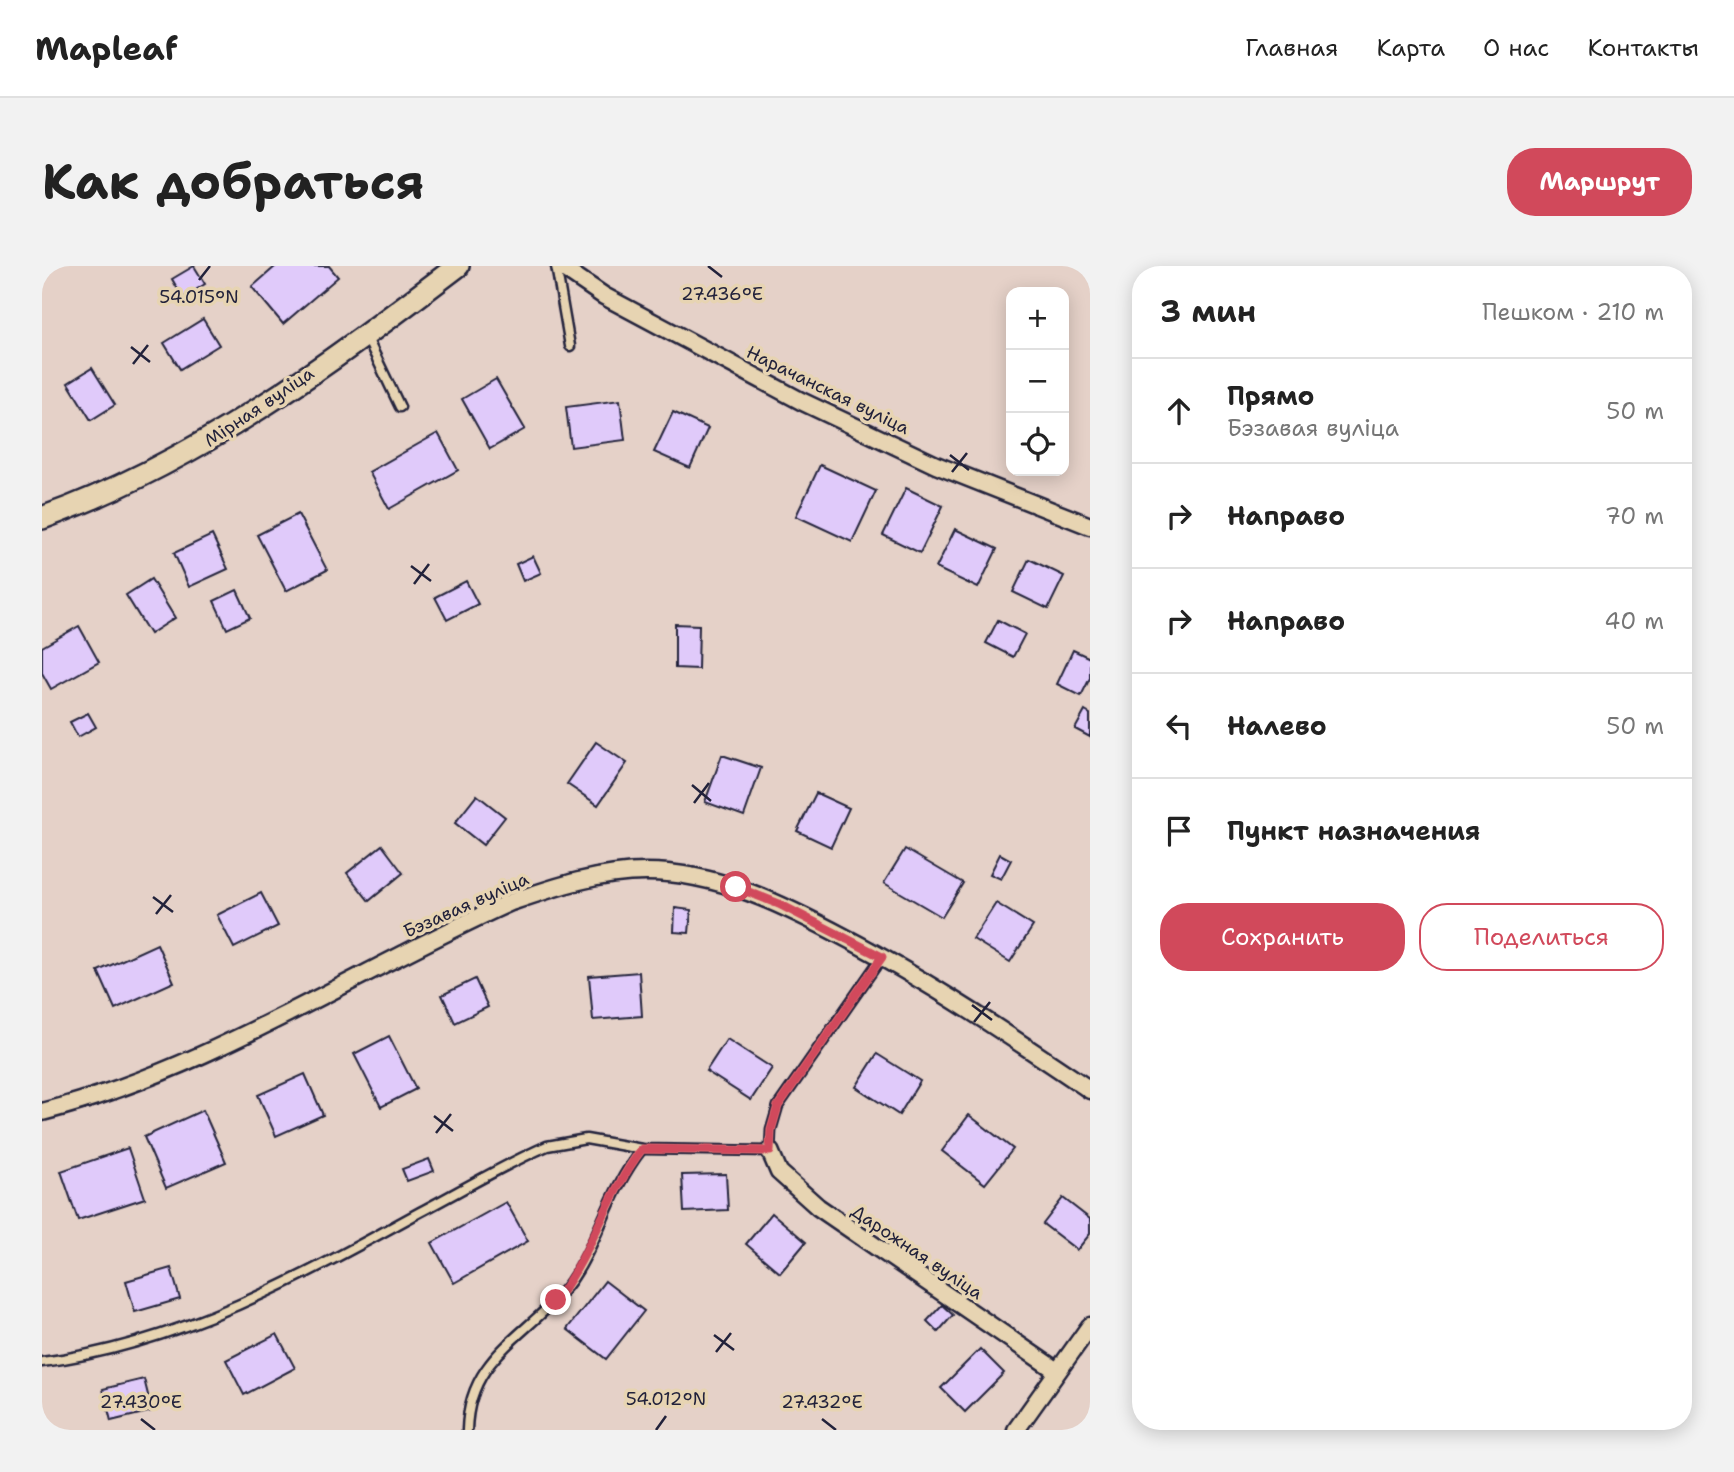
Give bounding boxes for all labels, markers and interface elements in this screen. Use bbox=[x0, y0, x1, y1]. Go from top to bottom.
text: Mapleaf bbox=[35, 26, 178, 71]
text: Главная bbox=[1245, 32, 1338, 64]
text: Карта bbox=[1376, 32, 1445, 64]
text: О нас bbox=[1483, 32, 1549, 64]
text: Контакты bbox=[1587, 32, 1699, 64]
button: Маршрут bbox=[1507, 148, 1692, 216]
text: Как добраться bbox=[42, 149, 424, 215]
text: 27.436°E bbox=[681, 282, 763, 306]
text: 54.015°N bbox=[159, 285, 239, 309]
map controls bbox=[1006, 287, 1069, 476]
button: + bbox=[1006, 287, 1069, 350]
text: 3 мин bbox=[1160, 291, 1256, 332]
text: Пешком · 210 m bbox=[1482, 297, 1664, 327]
street label: Нарачанская вуліца bbox=[742, 340, 914, 440]
button: − bbox=[1006, 350, 1069, 413]
street label: Мірная вуліца bbox=[199, 361, 319, 453]
text: Прямо bbox=[1227, 378, 1315, 413]
icon: ahead bbox=[1160, 392, 1198, 430]
text: 50 m bbox=[1606, 396, 1664, 426]
button: locate bbox=[1006, 413, 1069, 476]
text: Бэзавая вуліца bbox=[1227, 413, 1399, 443]
icon: right bbox=[1160, 497, 1198, 535]
text: Направо bbox=[1227, 498, 1345, 533]
text: 70 m bbox=[1605, 501, 1664, 531]
icon: right bbox=[1160, 602, 1198, 640]
text: Направо bbox=[1227, 603, 1345, 638]
text: 40 m bbox=[1604, 606, 1664, 636]
icon: left bbox=[1160, 707, 1198, 745]
text: Налево bbox=[1227, 708, 1327, 743]
text: 50 m bbox=[1606, 711, 1664, 741]
icon: arrive bbox=[1160, 812, 1198, 850]
text: Пункт назначения bbox=[1227, 813, 1480, 848]
street label: Бэзавая вуліца bbox=[400, 867, 532, 943]
route start bbox=[720, 871, 751, 902]
button: Сохранить bbox=[1160, 903, 1405, 971]
button: Поделиться bbox=[1419, 903, 1664, 971]
street label: Дарожная вуліца bbox=[847, 1199, 987, 1305]
route end bbox=[540, 1284, 571, 1315]
text: 54.012°N bbox=[626, 1387, 706, 1411]
text: 27.430°E bbox=[100, 1390, 182, 1414]
text: 27.432°E bbox=[781, 1390, 863, 1414]

